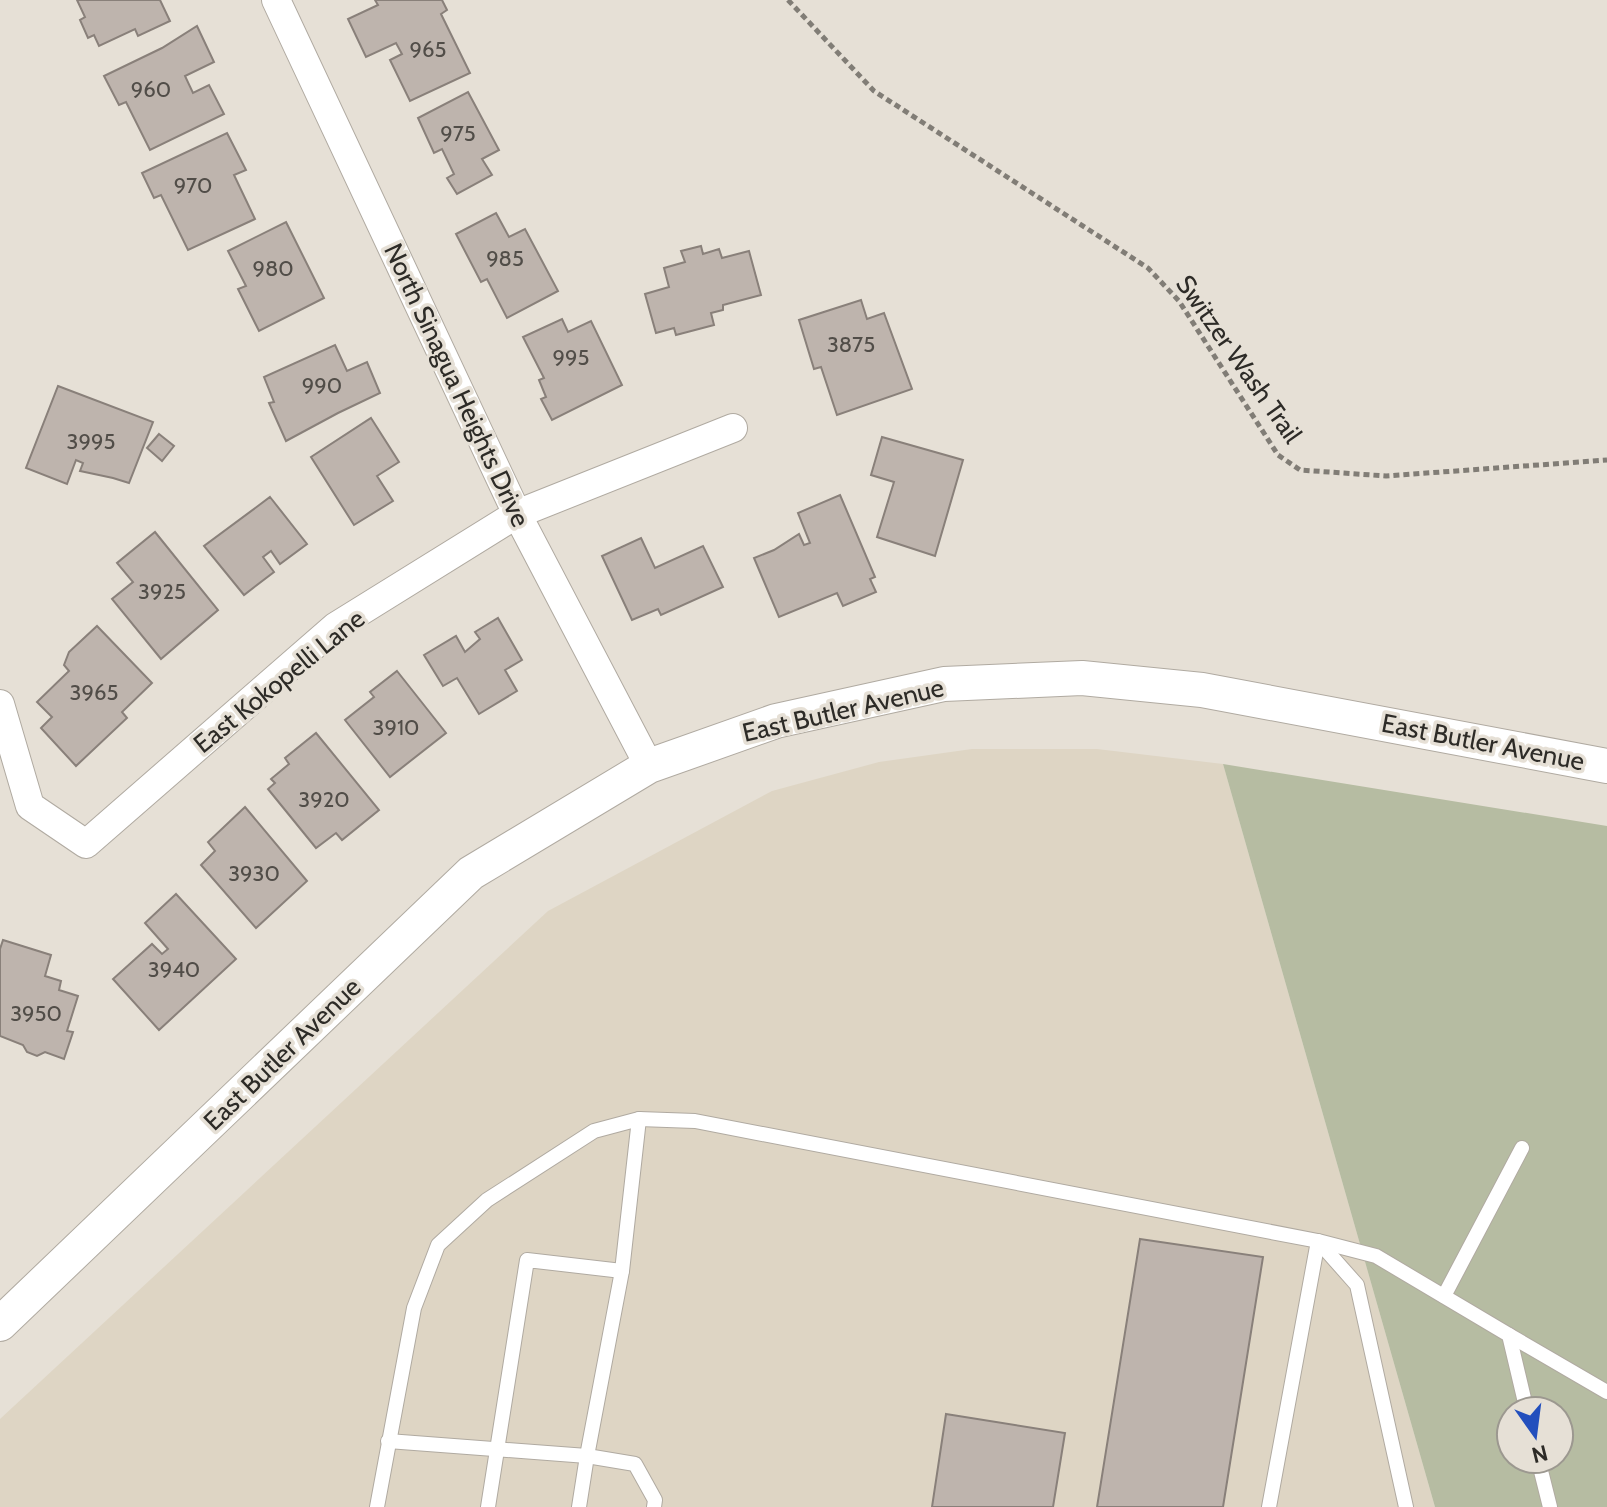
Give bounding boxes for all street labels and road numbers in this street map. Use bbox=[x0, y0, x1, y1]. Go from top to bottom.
street label: North Sinagua Heights Drive bbox=[377, 238, 537, 532]
street label: Switzer Wash Trail bbox=[1169, 269, 1309, 449]
street label: East Kokopelli Lane bbox=[187, 602, 371, 760]
street label: East Butler Avenue bbox=[739, 671, 947, 749]
street label: East Butler Avenue bbox=[1379, 707, 1587, 777]
street label: East Butler Avenue bbox=[197, 971, 367, 1137]

